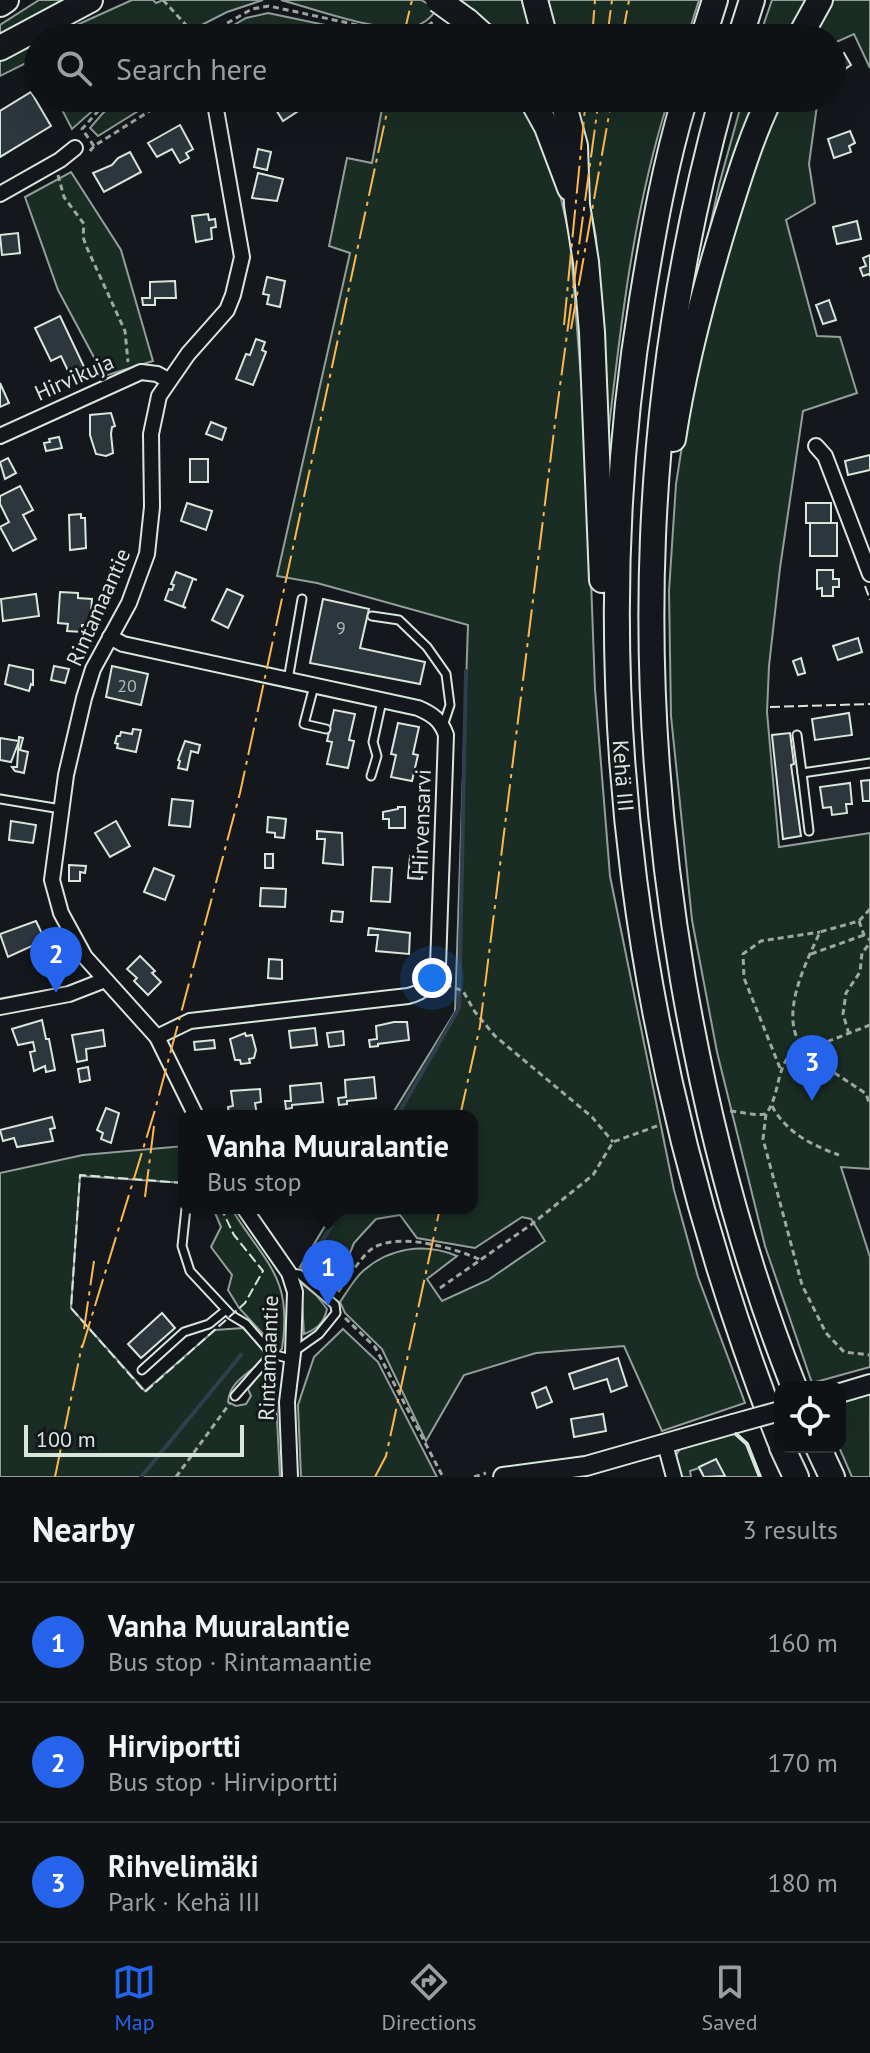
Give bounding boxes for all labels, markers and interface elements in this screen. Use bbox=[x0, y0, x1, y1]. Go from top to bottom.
search box bbox=[24, 24, 846, 112]
icon: search bbox=[52, 46, 96, 90]
text: Search here bbox=[116, 49, 267, 88]
street label: Hirvikuja bbox=[30, 347, 118, 407]
street label: Rintamaantie bbox=[60, 544, 136, 670]
house number: 9 bbox=[336, 616, 346, 639]
house number: 20 bbox=[117, 674, 137, 697]
street label: Kehä III bbox=[607, 739, 640, 813]
street label: Hirvensarvi bbox=[405, 769, 437, 875]
pin: 2 bbox=[30, 927, 82, 993]
your location bbox=[412, 958, 452, 998]
pin: 3 bbox=[786, 1035, 838, 1101]
popup bbox=[178, 1110, 478, 1214]
text: Vanha Muuralantie bbox=[207, 1126, 449, 1165]
text: Bus stop bbox=[207, 1165, 302, 1198]
pin: 1 bbox=[302, 1240, 354, 1306]
street label: Rintamaantie bbox=[252, 1295, 284, 1421]
map controls bbox=[774, 1381, 846, 1453]
button: locate bbox=[774, 1381, 846, 1453]
scale bar bbox=[24, 1421, 244, 1457]
text: 100 m bbox=[36, 1425, 96, 1453]
text: Nearby bbox=[32, 1507, 134, 1551]
text: 3 results bbox=[743, 1513, 838, 1546]
text: Vanha Muuralantie bbox=[108, 1606, 350, 1645]
text: 1 bbox=[51, 1626, 65, 1659]
text: 160 m bbox=[767, 1626, 838, 1659]
text: Bus stop · Rintamaantie bbox=[108, 1645, 372, 1678]
text: Hirviportti bbox=[108, 1726, 241, 1765]
text: 2 bbox=[51, 1746, 65, 1779]
text: 170 m bbox=[767, 1746, 838, 1779]
text: Bus stop · Hirviportti bbox=[108, 1765, 338, 1798]
text: Rihvelimäki bbox=[108, 1846, 259, 1885]
text: 3 bbox=[51, 1866, 65, 1899]
text: 180 m bbox=[767, 1866, 838, 1899]
text: Park · Kehä III bbox=[108, 1885, 260, 1918]
tab: Map bbox=[112, 1960, 156, 2036]
tab: Directions bbox=[381, 1960, 477, 2036]
tab: Saved bbox=[702, 1960, 757, 2036]

